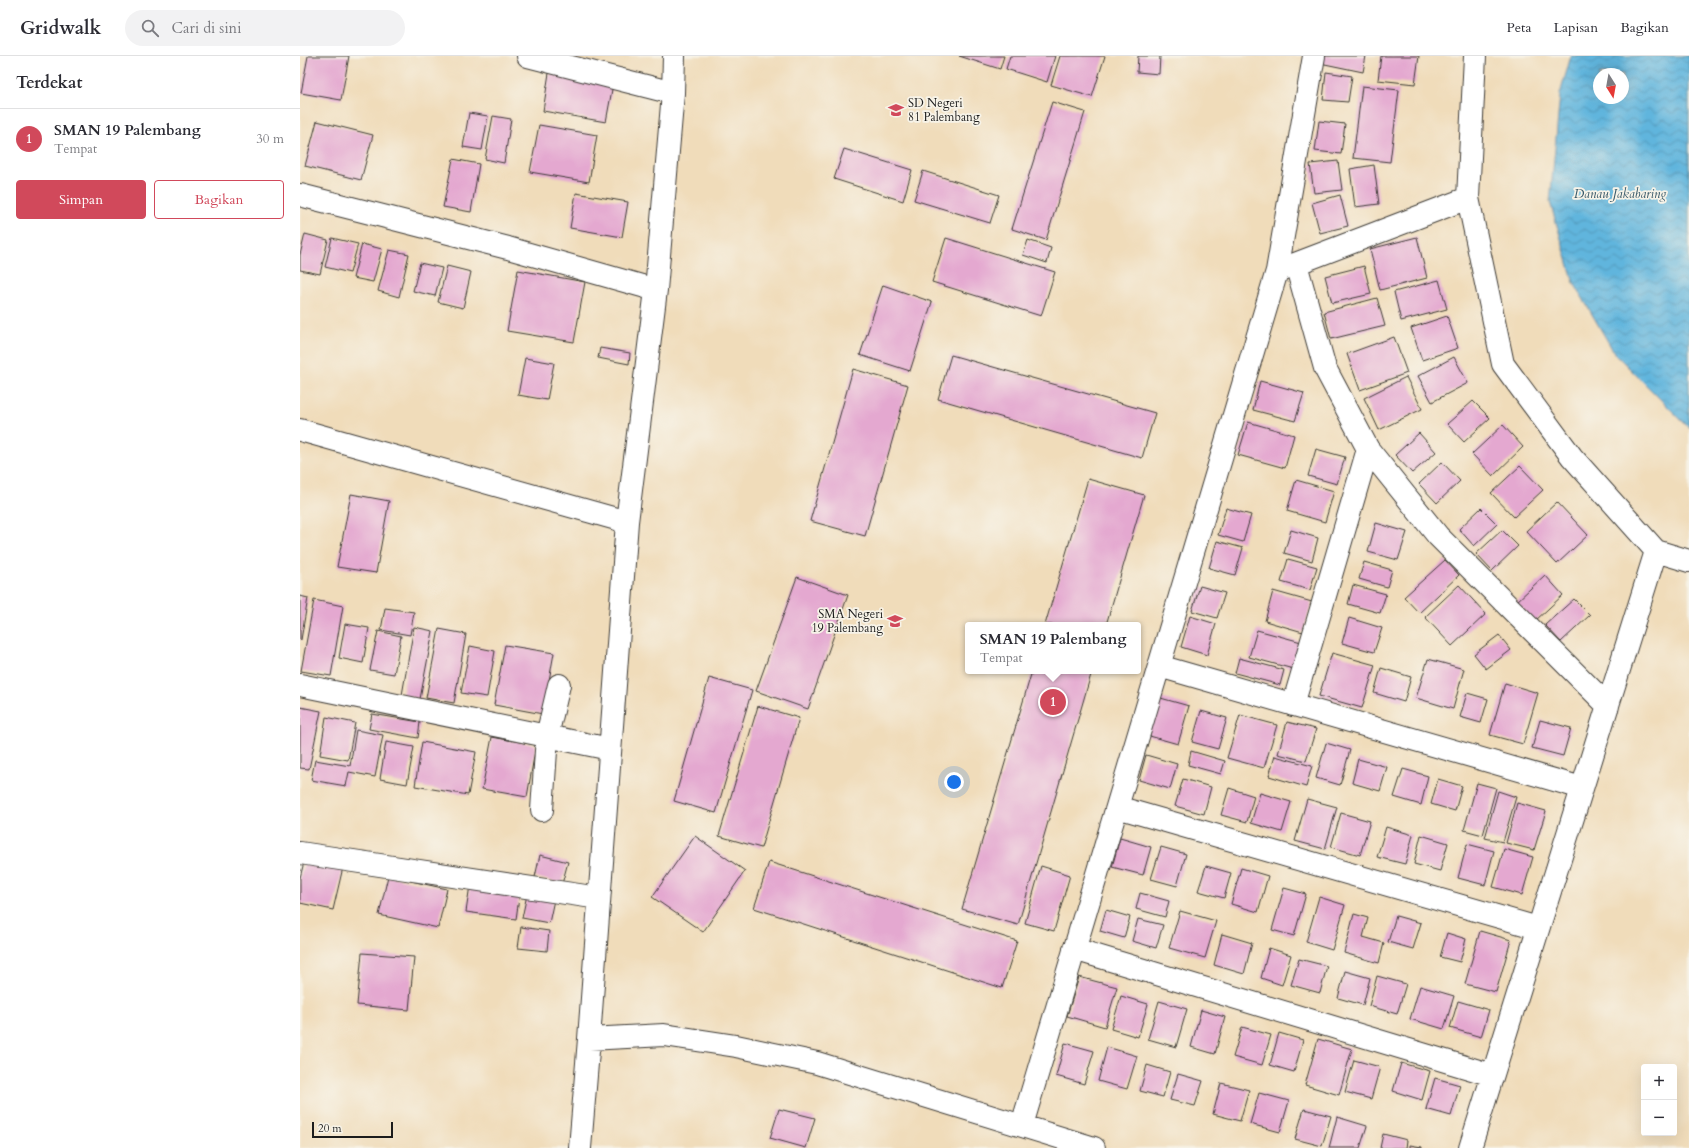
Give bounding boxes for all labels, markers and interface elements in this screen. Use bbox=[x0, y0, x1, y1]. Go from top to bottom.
search box bbox=[125, 10, 405, 46]
text: Gridwalk bbox=[20, 15, 101, 41]
icon: search bbox=[139, 17, 161, 39]
text: Cari di sini bbox=[171, 18, 241, 38]
text: Peta bbox=[1506, 18, 1532, 37]
text: Lapisan bbox=[1554, 18, 1598, 37]
text: Bagikan bbox=[1620, 18, 1669, 37]
north arrow bbox=[1593, 68, 1629, 104]
text: Terdekat bbox=[16, 71, 82, 94]
place label: SD Negeri 81 Palembang bbox=[908, 95, 980, 125]
school or university icon: SD Negeri 81 Palembang bbox=[887, 101, 905, 119]
text: SMAN 19 Palembang bbox=[54, 120, 201, 140]
text: 1 bbox=[26, 130, 32, 148]
text: 30 m bbox=[256, 130, 284, 148]
text: Tempat bbox=[54, 140, 97, 158]
button: Simpan bbox=[16, 180, 146, 219]
button: Bagikan bbox=[154, 180, 284, 219]
water label: Danau Jakabaring bbox=[1574, 185, 1666, 203]
place label: SMA Negeri 19 Palembang bbox=[811, 606, 884, 636]
school or university icon: SMA Negeri 19 Palembang bbox=[886, 612, 904, 630]
popup bbox=[965, 622, 1141, 674]
text: SMAN 19 Palembang bbox=[980, 629, 1126, 649]
text: Tempat bbox=[980, 649, 1023, 667]
pin: 1 bbox=[1040, 687, 1066, 717]
your location bbox=[944, 772, 964, 792]
map controls bbox=[1641, 1064, 1677, 1136]
button: + bbox=[1641, 1064, 1677, 1100]
button: − bbox=[1641, 1100, 1677, 1136]
scale bar bbox=[312, 1120, 393, 1139]
text: 20 m bbox=[318, 1121, 342, 1136]

